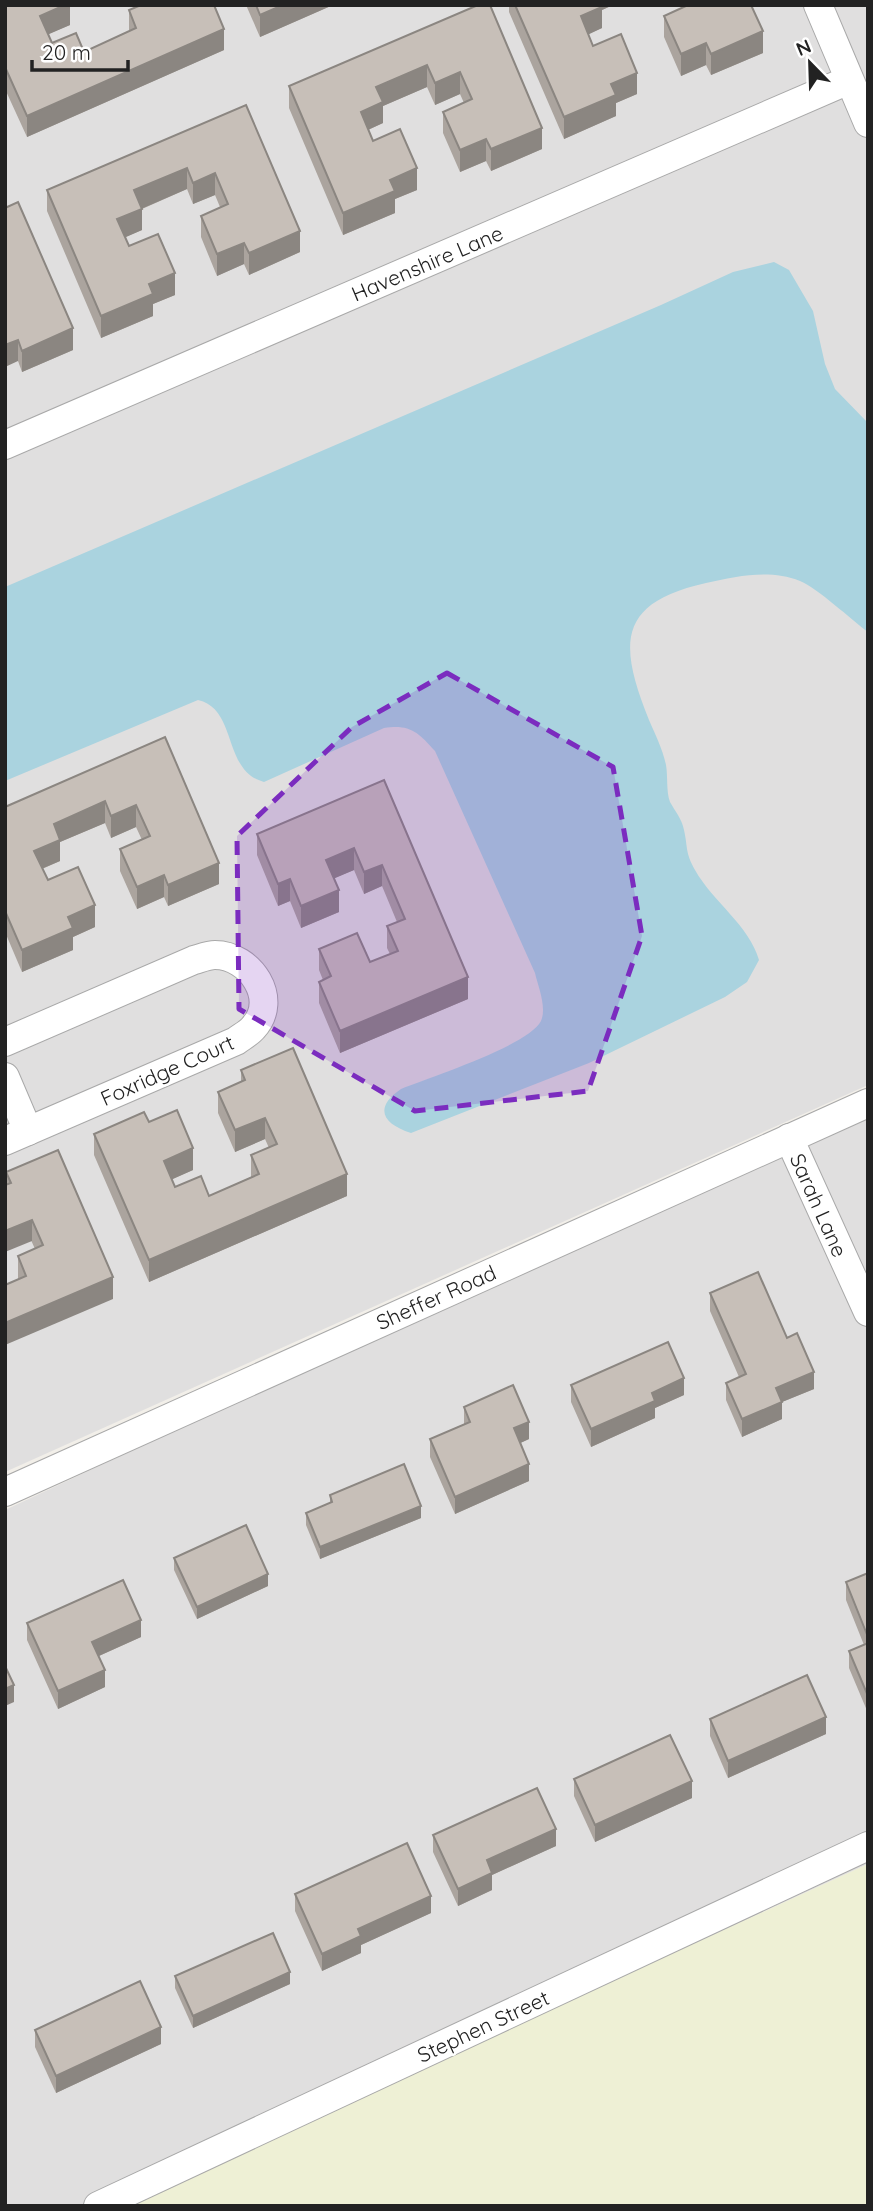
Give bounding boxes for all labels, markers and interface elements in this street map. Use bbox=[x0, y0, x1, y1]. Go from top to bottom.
scale bar bbox=[32, 28, 128, 72]
north arrow bbox=[775, 28, 845, 98]
text: N bbox=[792, 34, 814, 61]
text: 20 m bbox=[42, 39, 91, 65]
street label: Havenshire Lane bbox=[347, 219, 507, 307]
street label: Foxridge Court bbox=[96, 1029, 238, 1111]
street label: Sarah Lane bbox=[785, 1149, 853, 1261]
street label: Sheffer Road bbox=[372, 1259, 500, 1335]
street label: Stephen Street bbox=[413, 1984, 553, 2068]

